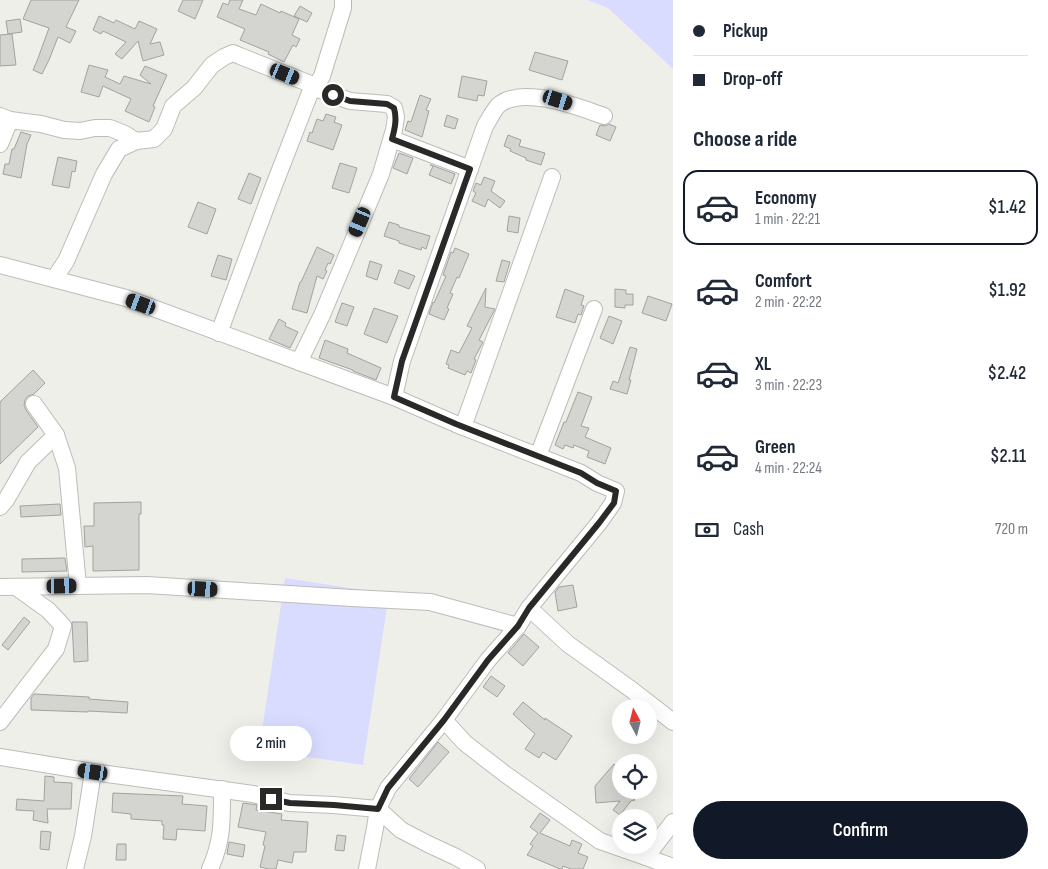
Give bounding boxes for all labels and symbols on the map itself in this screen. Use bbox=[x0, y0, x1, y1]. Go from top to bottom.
car bbox=[268, 61, 301, 87]
route start bbox=[322, 84, 344, 106]
car bbox=[541, 88, 574, 112]
car bbox=[347, 205, 372, 239]
car bbox=[124, 292, 157, 316]
car bbox=[46, 578, 77, 594]
car bbox=[187, 581, 218, 597]
north arrow bbox=[612, 699, 658, 744]
callout: 2 min bbox=[230, 726, 312, 762]
car bbox=[77, 762, 108, 782]
route end bbox=[260, 788, 282, 810]

